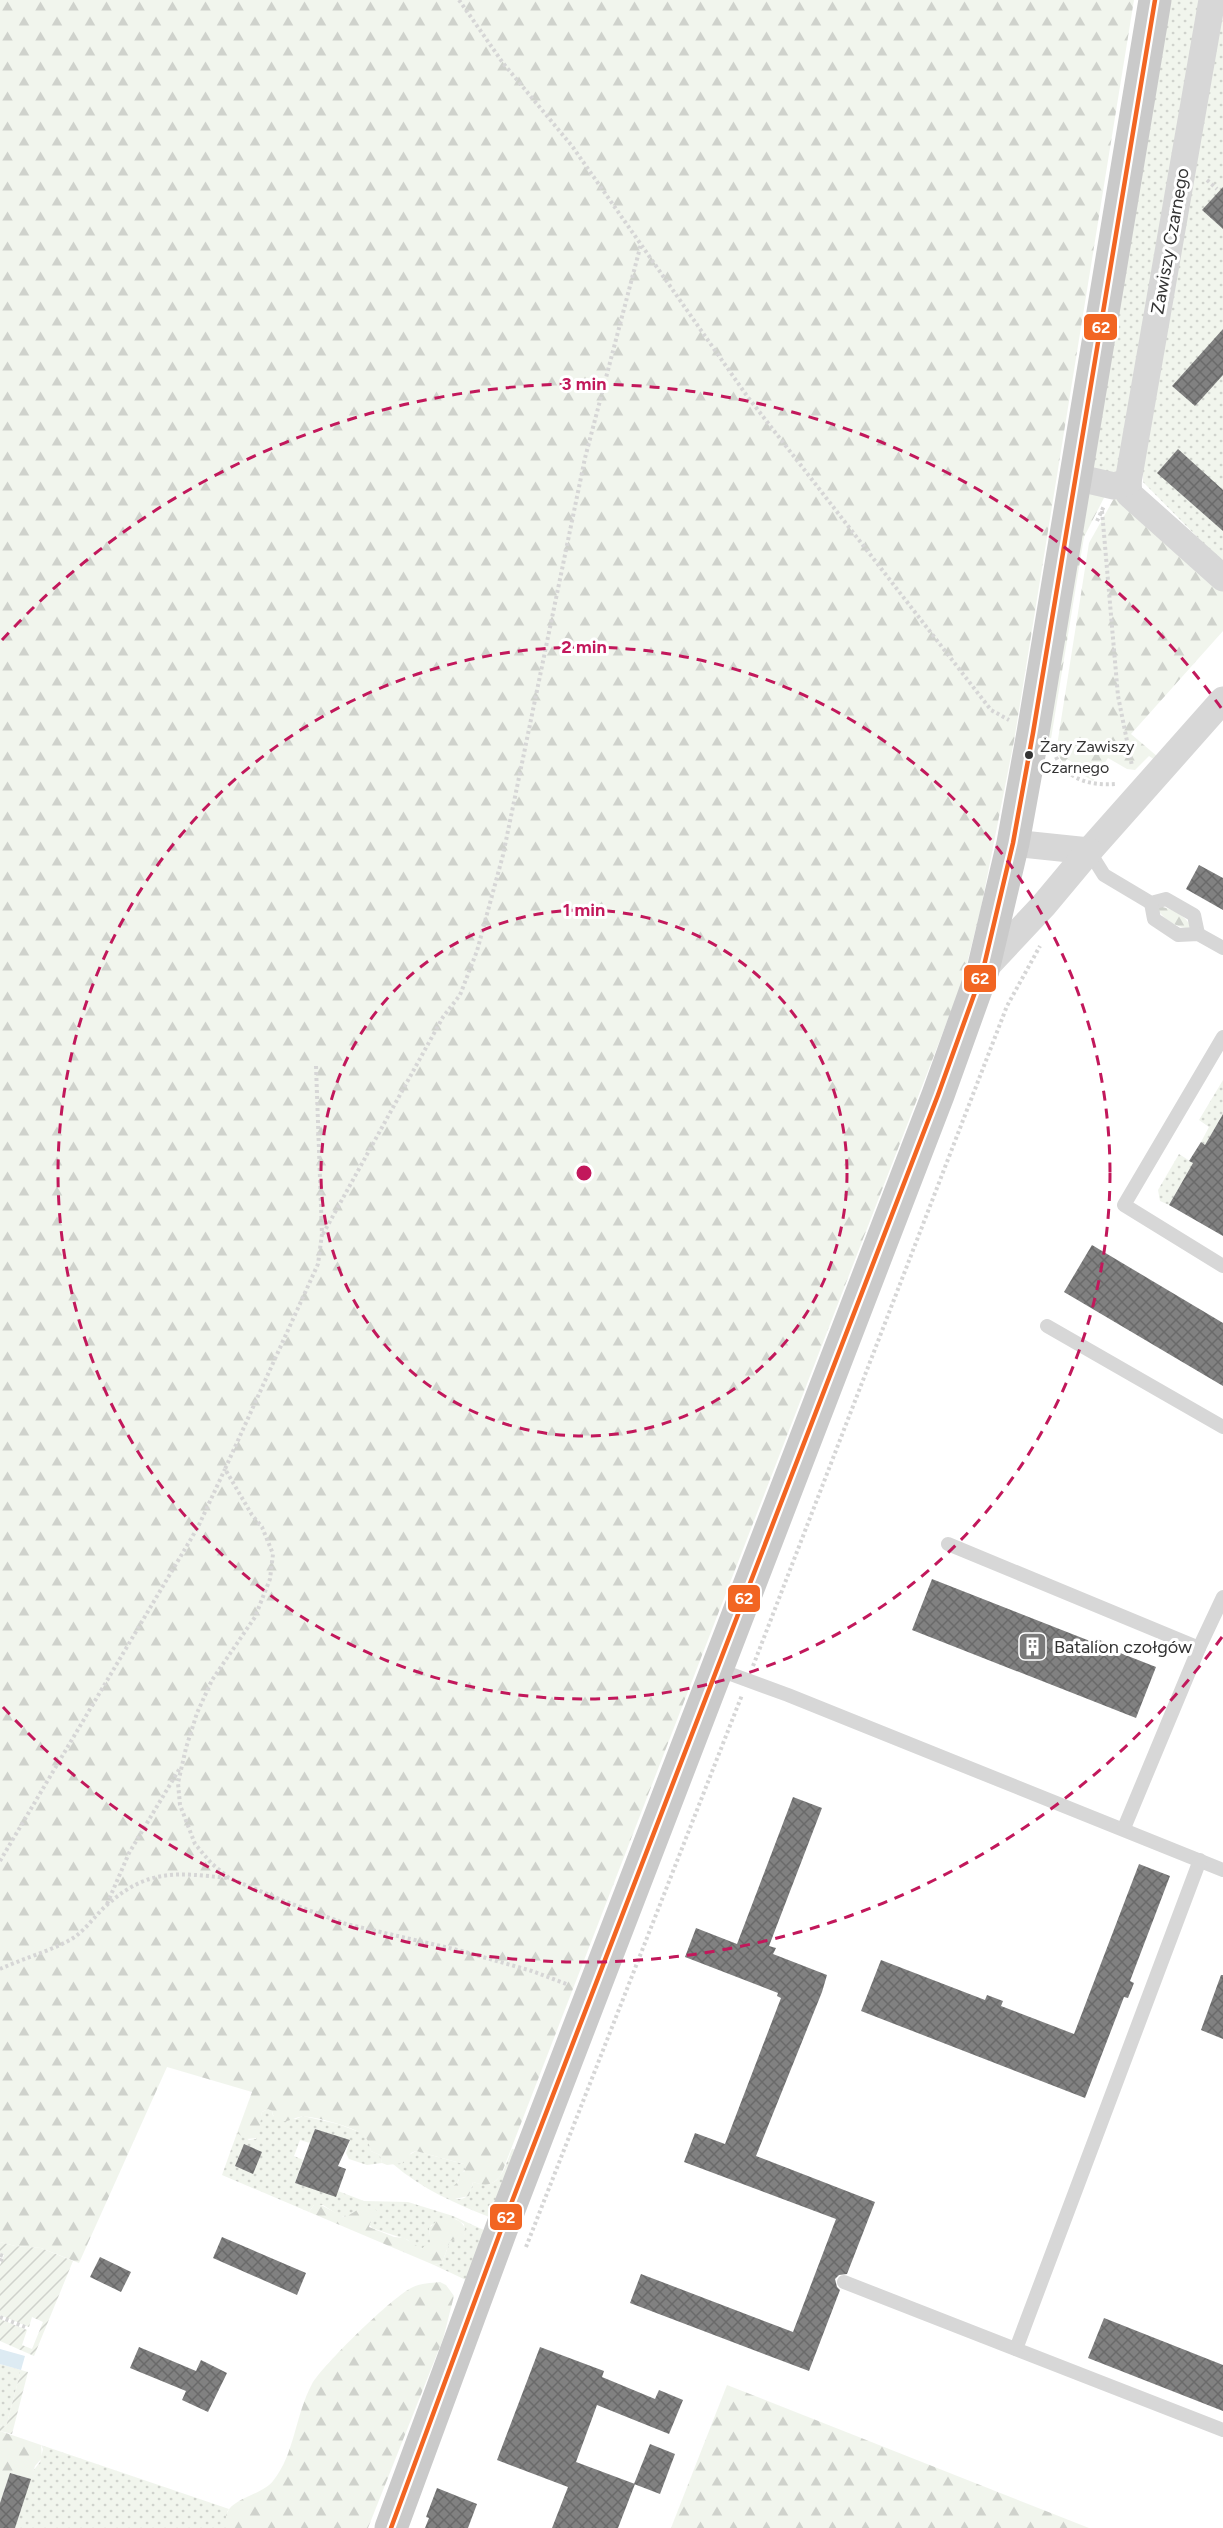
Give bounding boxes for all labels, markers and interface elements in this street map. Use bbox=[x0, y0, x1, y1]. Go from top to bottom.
street label: Zawiszy Czarnego bbox=[1146, 166, 1194, 316]
line badge: 62 bbox=[1083, 313, 1118, 341]
text: 62 bbox=[1092, 318, 1110, 337]
text: 3 min bbox=[562, 373, 606, 395]
text: 2 min bbox=[561, 636, 607, 658]
place label: Żary Zawiszy Czarnego bbox=[1040, 737, 1135, 777]
marker: Żary Zawiszy Czarnego bbox=[1023, 749, 1035, 761]
text: 1 min bbox=[563, 899, 605, 921]
line badge: 62 bbox=[963, 964, 997, 993]
text: 62 bbox=[971, 969, 989, 988]
centre of rings bbox=[574, 1163, 594, 1183]
line badge: 62 bbox=[727, 1584, 761, 1613]
text: 62 bbox=[735, 1589, 753, 1608]
building icon: Batalion czołgów bbox=[1017, 1631, 1049, 1663]
place label: Batalion czołgów bbox=[1054, 1636, 1192, 1658]
line badge: 62 bbox=[489, 2203, 523, 2231]
text: 62 bbox=[497, 2208, 515, 2227]

